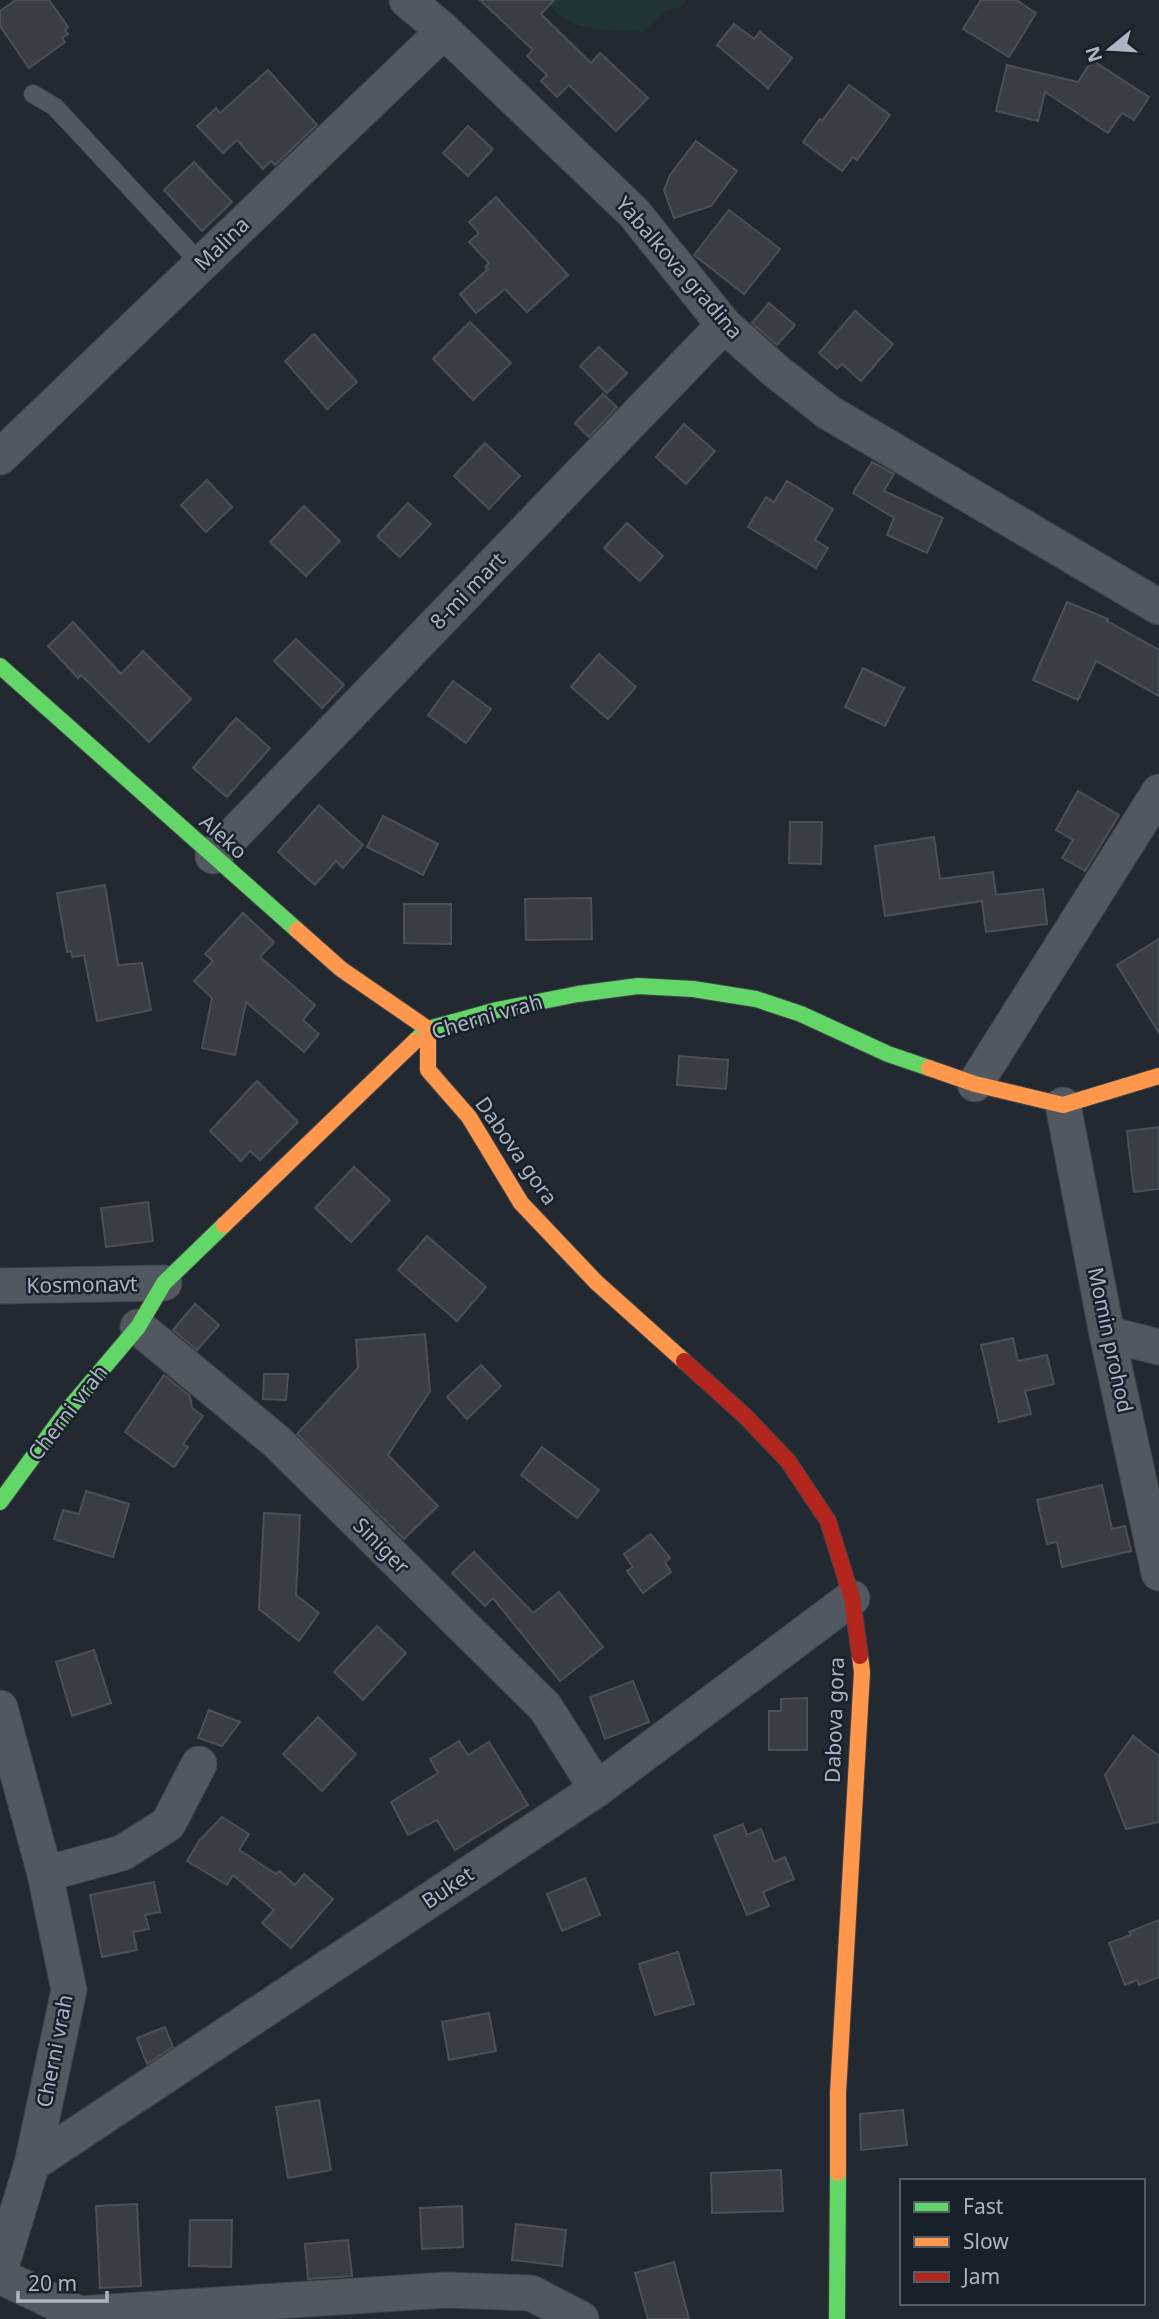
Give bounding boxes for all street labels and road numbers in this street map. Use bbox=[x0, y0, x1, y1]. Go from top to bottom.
street label: Yabalkova gradina bbox=[610, 190, 749, 345]
street label: Malina bbox=[188, 210, 255, 276]
street label: 8-mi mart bbox=[424, 545, 511, 635]
street label: Aleko bbox=[194, 808, 253, 865]
street label: Cherni vrah bbox=[428, 987, 546, 1045]
street label: Dabova gora bbox=[469, 1091, 564, 1210]
street label: Momin prohod bbox=[1082, 1265, 1140, 1415]
street label: Kosmonavt bbox=[26, 1269, 138, 1299]
street label: Cherni vrah bbox=[21, 1359, 113, 1466]
street label: Siniger bbox=[347, 1511, 416, 1580]
street label: Dabova gora bbox=[818, 1657, 850, 1783]
street label: Buket bbox=[416, 1859, 479, 1915]
street label: Cherni vrah bbox=[29, 1992, 79, 2110]

